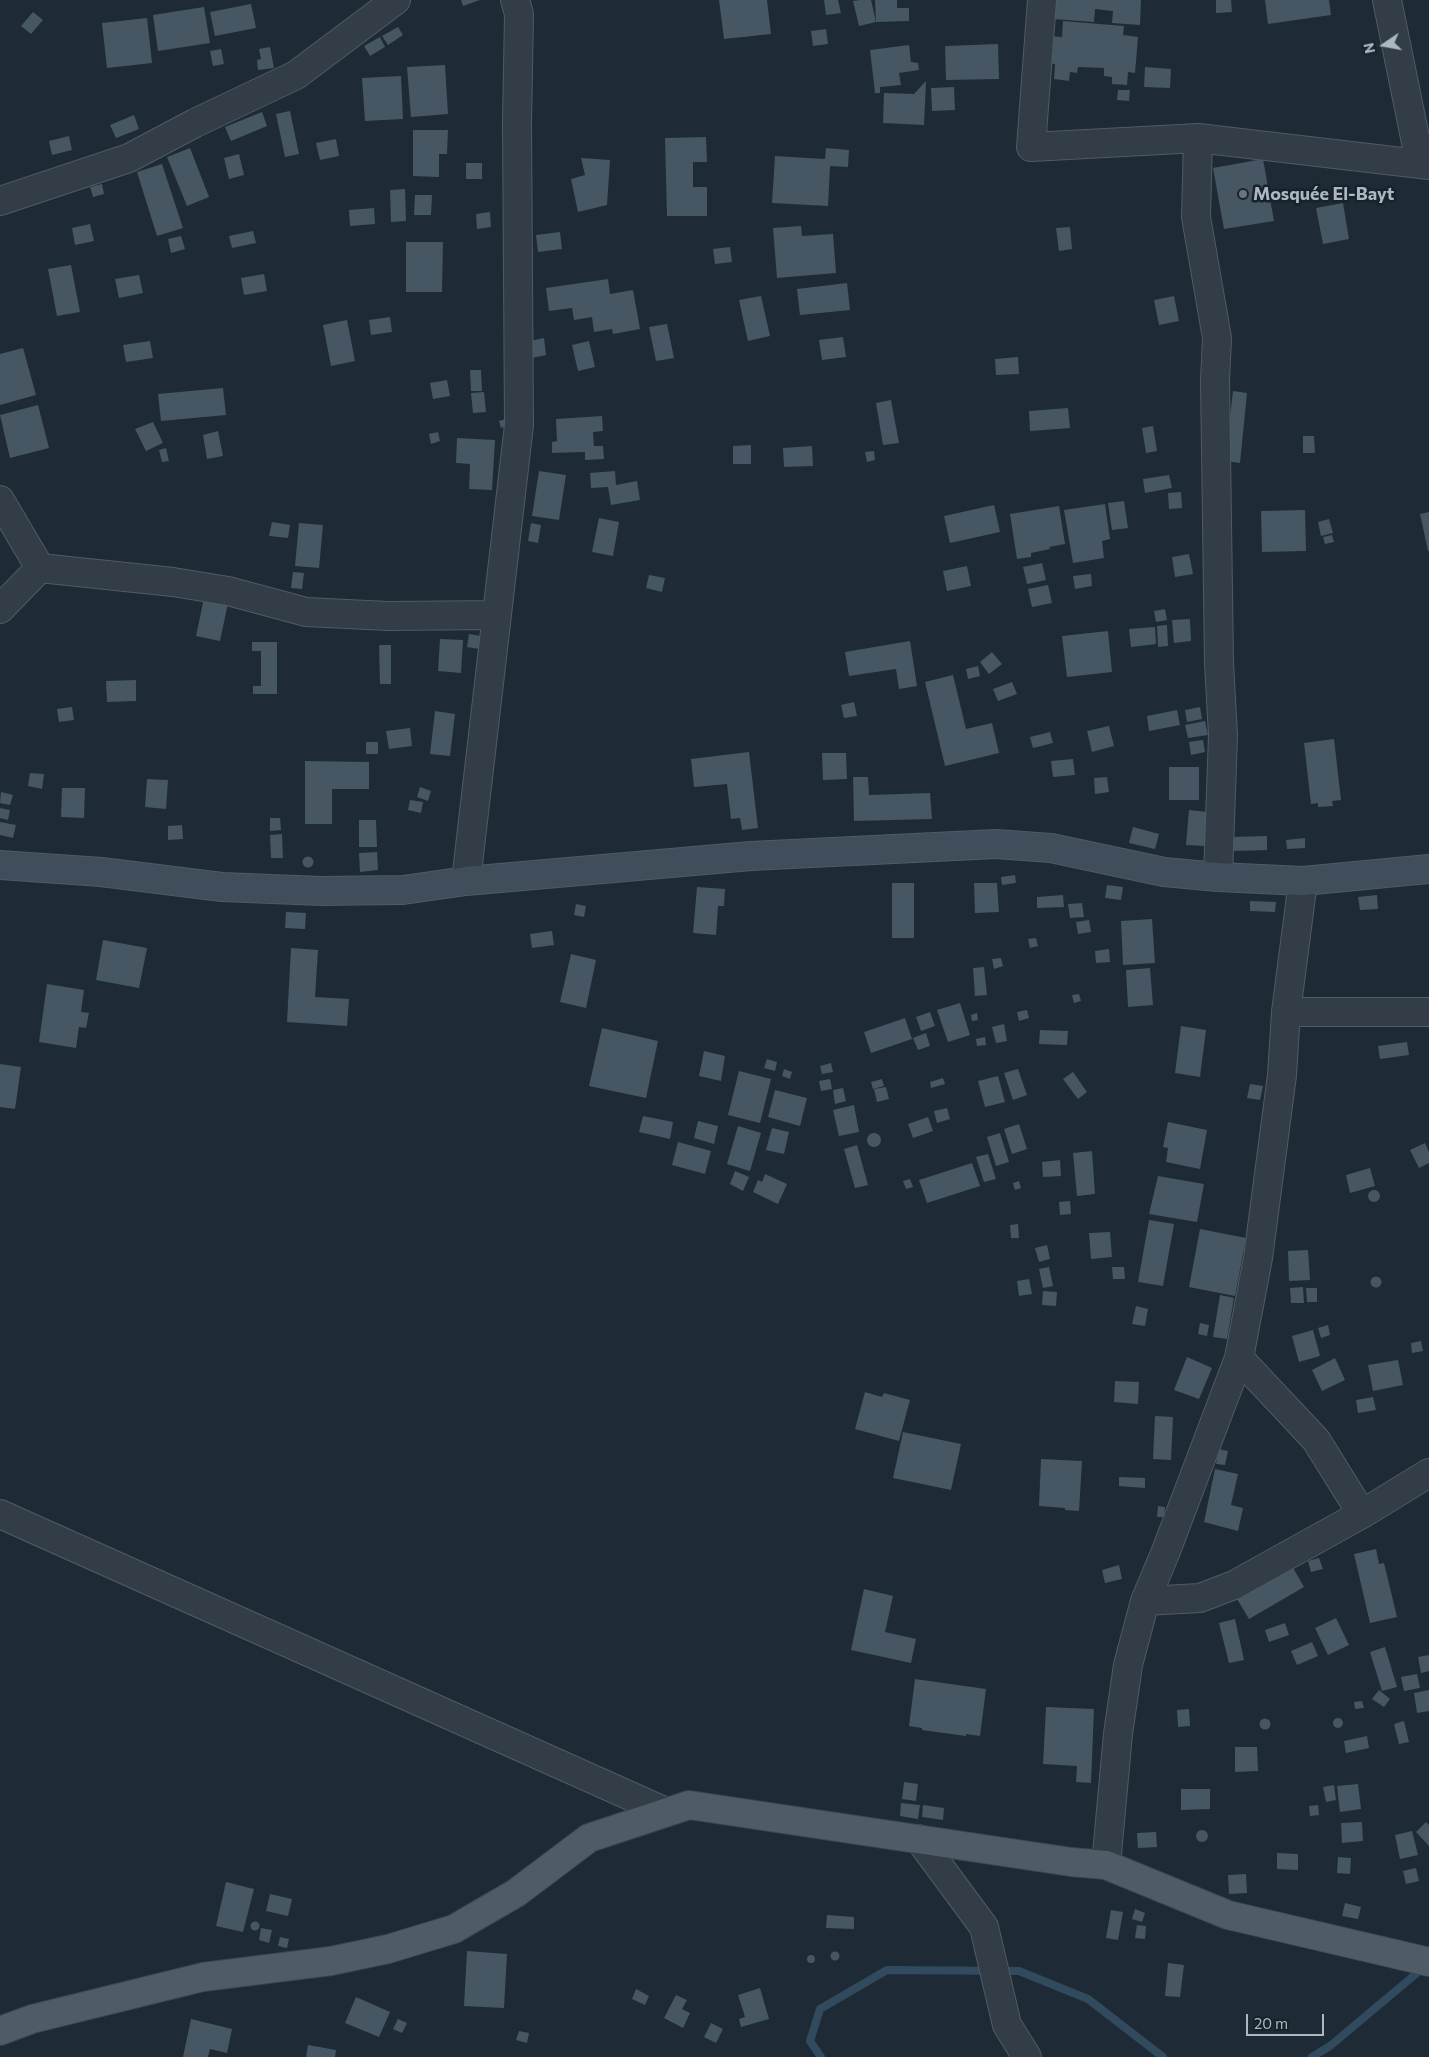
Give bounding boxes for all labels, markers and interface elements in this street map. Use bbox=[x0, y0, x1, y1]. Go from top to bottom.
north arrow bbox=[1359, 20, 1409, 70]
text: N bbox=[1359, 41, 1378, 55]
place label: Mosquée El-Bayt bbox=[1253, 183, 1394, 205]
marker: Mosquée El-Bayt bbox=[1237, 188, 1249, 200]
scale bar bbox=[1249, 2004, 1326, 2036]
text: 20 m bbox=[1254, 2014, 1288, 2032]

